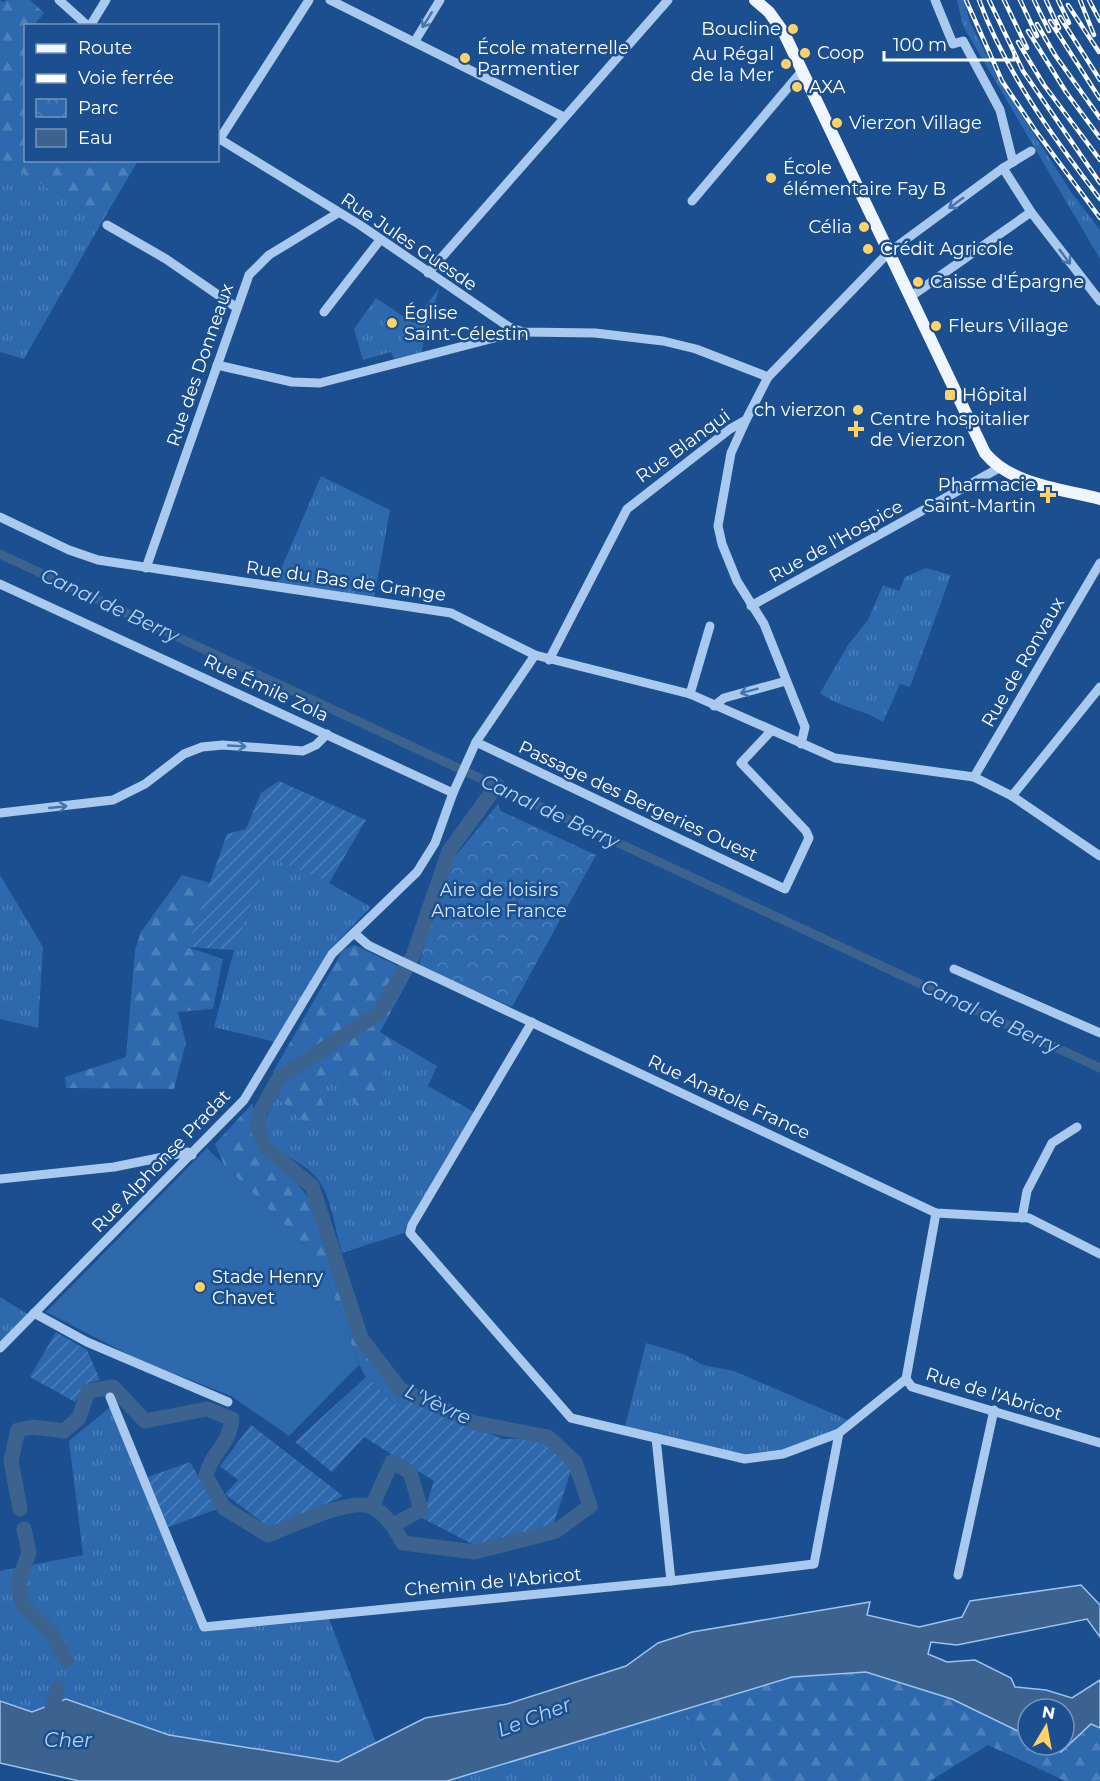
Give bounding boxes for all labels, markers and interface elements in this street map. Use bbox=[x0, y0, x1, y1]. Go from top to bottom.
one-way arrow bbox=[421, 11, 433, 28]
place label: Boucline bbox=[701, 18, 781, 40]
marker: Boucline bbox=[786, 22, 800, 36]
legend bbox=[24, 24, 219, 162]
scale bar bbox=[884, 24, 1014, 62]
text: 100 m bbox=[893, 34, 947, 56]
text: Route bbox=[78, 37, 132, 59]
place label: École maternelle Parmentier bbox=[477, 37, 629, 80]
place label: Coop bbox=[817, 42, 864, 64]
place label: Au Régal de la Mer bbox=[691, 43, 774, 86]
marker: Coop bbox=[798, 46, 812, 60]
marker: École maternelle Parmentier bbox=[458, 51, 472, 65]
marker: Au Régal de la Mer bbox=[779, 57, 793, 71]
text: Voie ferrée bbox=[78, 67, 174, 89]
place label: AXA bbox=[809, 76, 846, 98]
marker: AXA bbox=[790, 80, 804, 94]
text: Parc bbox=[78, 97, 118, 119]
place label: Vierzon Village bbox=[849, 112, 982, 134]
marker: Vierzon Village bbox=[830, 116, 844, 130]
text: Eau bbox=[78, 127, 113, 149]
place label: École élémentaire Fay B bbox=[783, 157, 946, 200]
marker: École élémentaire Fay B bbox=[764, 171, 778, 185]
street label: Rue Jules Guesde bbox=[337, 188, 481, 296]
one-way arrow bbox=[949, 197, 965, 209]
place label: Célia bbox=[808, 216, 852, 238]
marker: Célia bbox=[857, 220, 871, 234]
place label: Crédit Agricole bbox=[880, 238, 1014, 260]
marker: Crédit Agricole bbox=[861, 242, 875, 256]
one-way arrow bbox=[1059, 248, 1071, 264]
place label: Caisse d'Épargne bbox=[930, 271, 1084, 293]
marker: Caisse d'Épargne bbox=[911, 275, 925, 289]
street label: Rue des Donneaux bbox=[162, 280, 238, 449]
place label: Église Saint-Célestin bbox=[404, 302, 529, 345]
place label: Fleurs Village bbox=[948, 315, 1069, 337]
marker: Église Saint-Célestin bbox=[385, 316, 399, 330]
marker: Fleurs Village bbox=[929, 319, 943, 333]
place label: Hôpital bbox=[962, 384, 1027, 406]
marker: Hôpital bbox=[943, 388, 957, 402]
place label: ch vierzon bbox=[754, 399, 846, 421]
marker: ch vierzon bbox=[851, 403, 865, 417]
street label: Rue Blanqui bbox=[632, 404, 734, 488]
place label: Centre hospitalier de Vierzon bbox=[870, 408, 1030, 451]
marker: Centre hospitalier de Vierzon bbox=[847, 420, 865, 438]
place label: Pharmacie Saint-Martin bbox=[924, 474, 1036, 517]
marker: Pharmacie Saint-Martin bbox=[1041, 488, 1055, 502]
street label: Rue de l'Hospice bbox=[765, 495, 907, 587]
street label: Rue du Bas de Grange bbox=[245, 556, 447, 606]
water label: Canal de Berry bbox=[37, 562, 184, 648]
street label: Rue de Ronvaux bbox=[977, 593, 1069, 731]
street label: Rue Émile Zola bbox=[200, 649, 332, 727]
one-way arrow bbox=[740, 686, 759, 697]
street label: Passage des Bergeries Ouest bbox=[515, 736, 761, 866]
one-way arrow bbox=[227, 740, 247, 751]
water label: Canal de Berry bbox=[477, 768, 624, 854]
one-way arrow bbox=[48, 801, 68, 812]
park label: Aire de loisirs Anatole France bbox=[431, 879, 567, 922]
water label: Canal de Berry bbox=[917, 973, 1064, 1059]
street label: Rue Anatole France bbox=[644, 1050, 814, 1144]
street label: Rue Alphonse Pradat bbox=[87, 1085, 235, 1237]
place label: Stade Henry Chavet bbox=[212, 1266, 323, 1309]
marker: Stade Henry Chavet bbox=[193, 1280, 207, 1294]
street label: Rue de l'Abricot bbox=[923, 1363, 1065, 1425]
water label: L'Yèvre bbox=[401, 1378, 475, 1430]
street label: Chemin de l'Abricot bbox=[404, 1563, 582, 1601]
water label: Le Cher bbox=[494, 1692, 575, 1742]
north arrow bbox=[1016, 1697, 1076, 1757]
text: N bbox=[1040, 1702, 1057, 1723]
water label: Cher bbox=[44, 1728, 93, 1752]

